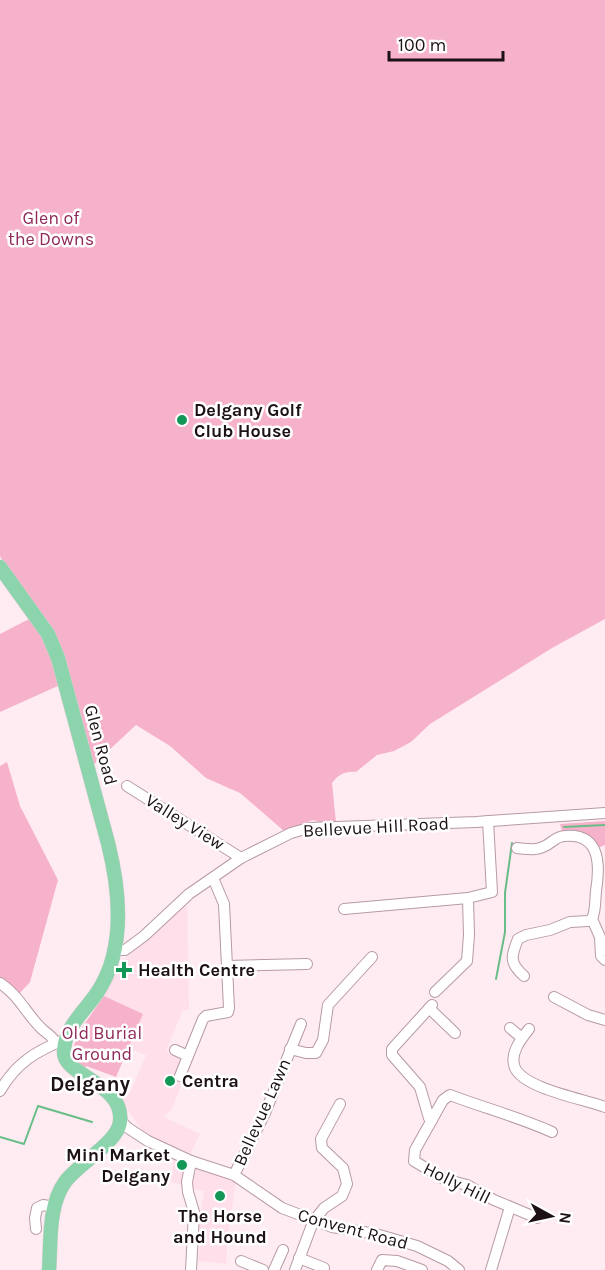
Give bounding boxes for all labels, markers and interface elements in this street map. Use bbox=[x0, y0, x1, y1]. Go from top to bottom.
scale bar bbox=[389, 24, 503, 62]
text: 100 m bbox=[398, 34, 446, 56]
park label: Glen of the Downs bbox=[8, 207, 94, 250]
place label: Delgany Golf Club House bbox=[194, 399, 302, 442]
marker: Delgany Golf Club House bbox=[175, 413, 189, 427]
street label: Glen Road bbox=[80, 702, 122, 788]
street label: Valley View bbox=[141, 789, 229, 855]
street label: Bellevue Hill Road bbox=[302, 812, 450, 842]
place label: Health Centre bbox=[138, 959, 255, 981]
marker: Health Centre bbox=[115, 961, 133, 979]
park label: Old Burial Ground bbox=[62, 1022, 142, 1065]
street label: Bellevue Lawn bbox=[228, 1055, 296, 1169]
place label: Centra bbox=[182, 1070, 239, 1092]
district label: Delgany bbox=[50, 1072, 130, 1096]
marker: Centra bbox=[163, 1074, 177, 1088]
place label: Mini Market Delgany bbox=[66, 1144, 170, 1187]
street label: Holly Hill bbox=[420, 1157, 494, 1209]
marker: Mini Market Delgany bbox=[175, 1158, 189, 1172]
north arrow bbox=[521, 1186, 581, 1246]
marker: The Horse and Hound bbox=[213, 1189, 227, 1203]
street label: Convent Road bbox=[295, 1204, 411, 1254]
place label: The Horse and Hound bbox=[173, 1205, 267, 1248]
text: N bbox=[555, 1211, 576, 1225]

